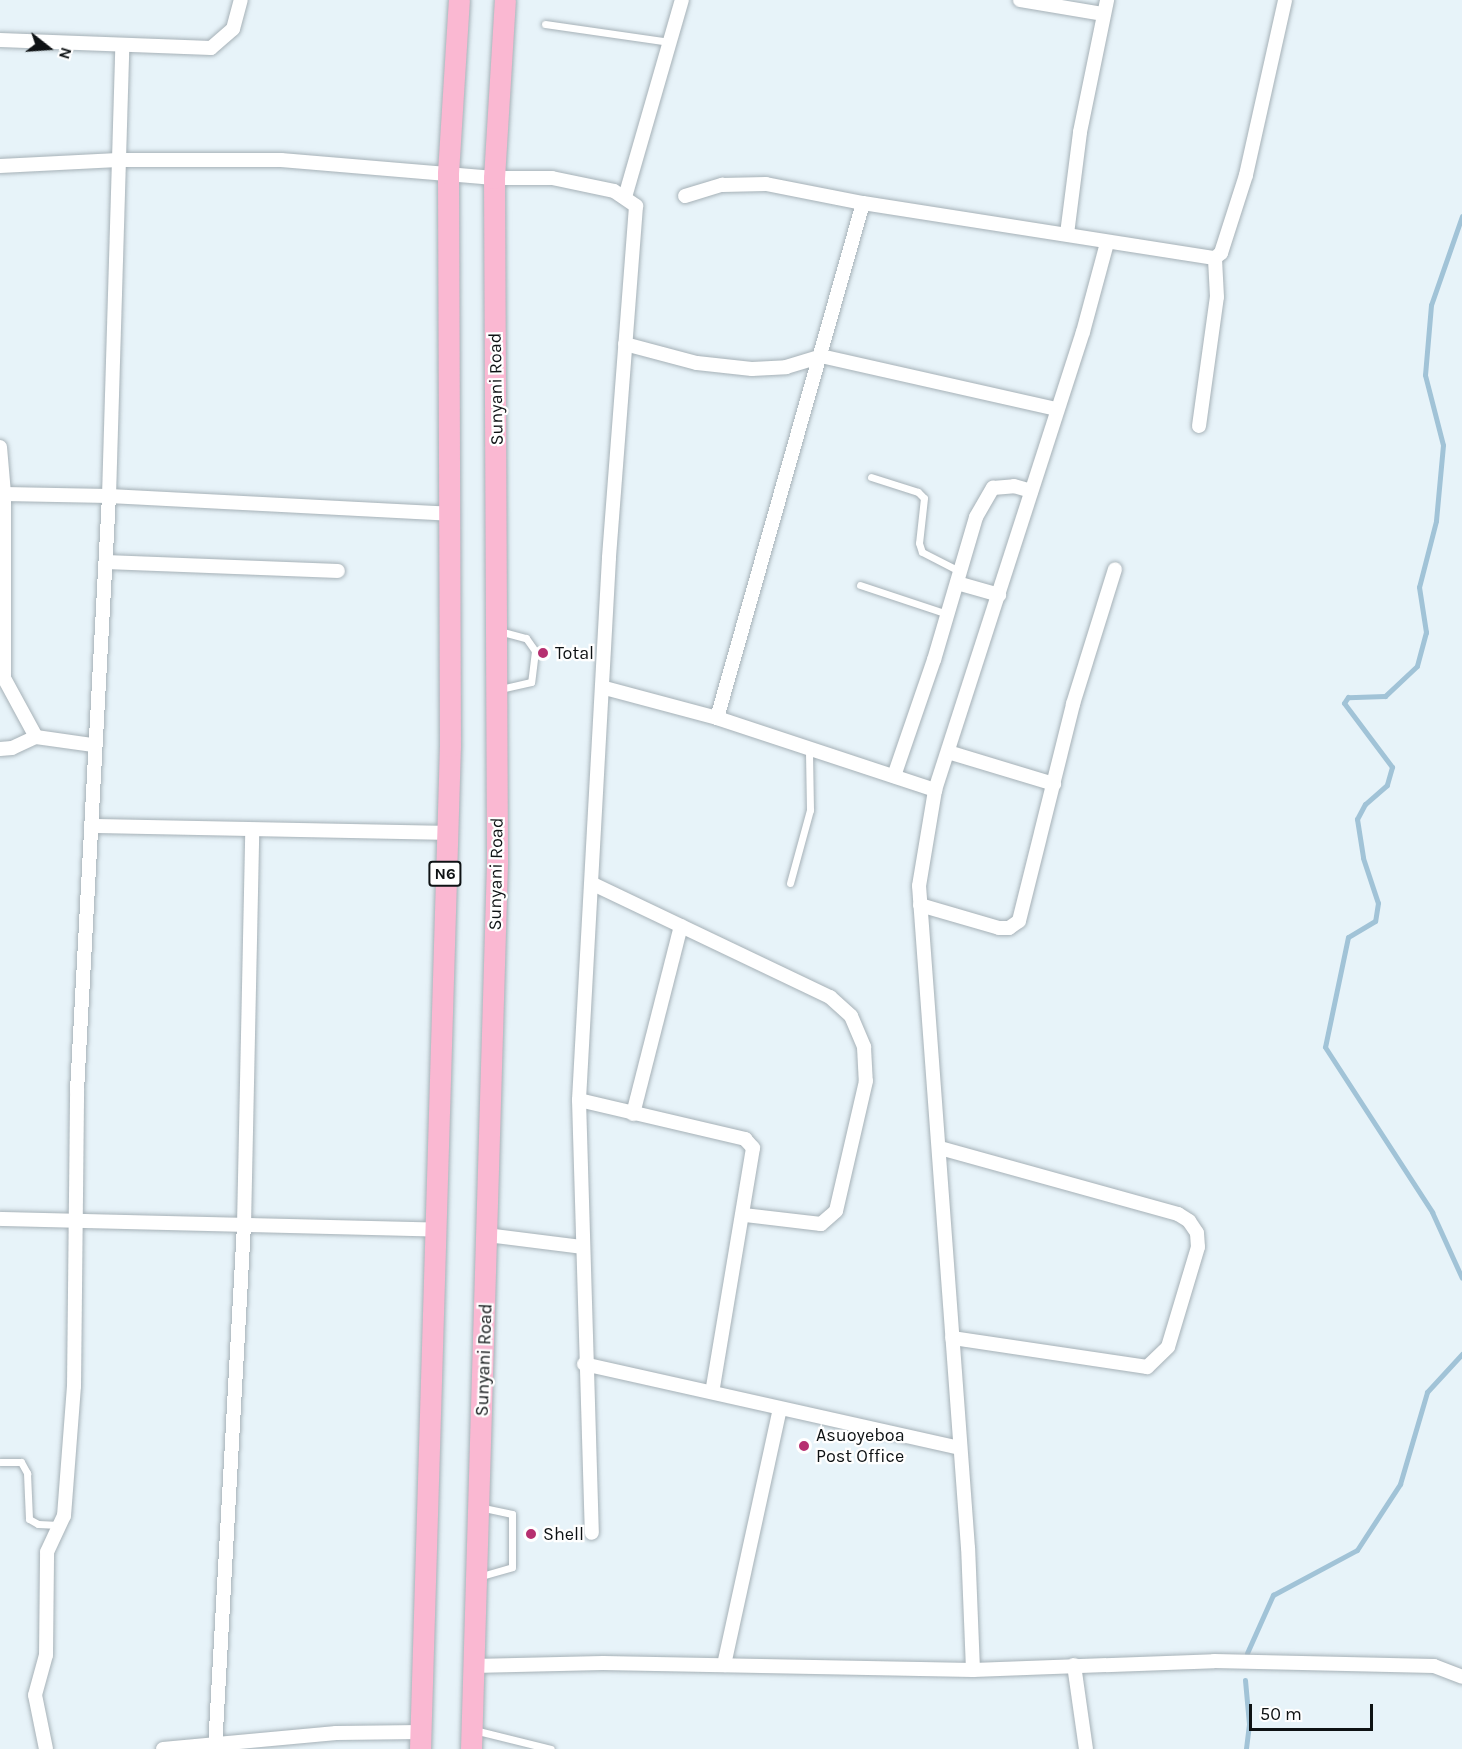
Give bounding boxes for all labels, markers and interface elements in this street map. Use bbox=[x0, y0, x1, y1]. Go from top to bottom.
north arrow bbox=[18, 18, 78, 78]
text: N bbox=[55, 45, 76, 62]
street label: Sunyani Road bbox=[484, 332, 508, 446]
place label: Total bbox=[555, 642, 594, 664]
marker: Total bbox=[536, 646, 550, 660]
street label: Sunyani Road bbox=[484, 817, 508, 931]
road number: N6 bbox=[427, 861, 463, 887]
street label: Sunyani Road bbox=[471, 1303, 497, 1417]
place label: Asuoyeboa Post Office bbox=[816, 1425, 905, 1468]
marker: Asuoyeboa Post Office bbox=[797, 1439, 811, 1453]
place label: Shell bbox=[543, 1523, 584, 1545]
marker: Shell bbox=[524, 1527, 538, 1541]
scale bar bbox=[1252, 1692, 1376, 1730]
text: 50 m bbox=[1260, 1703, 1302, 1725]

